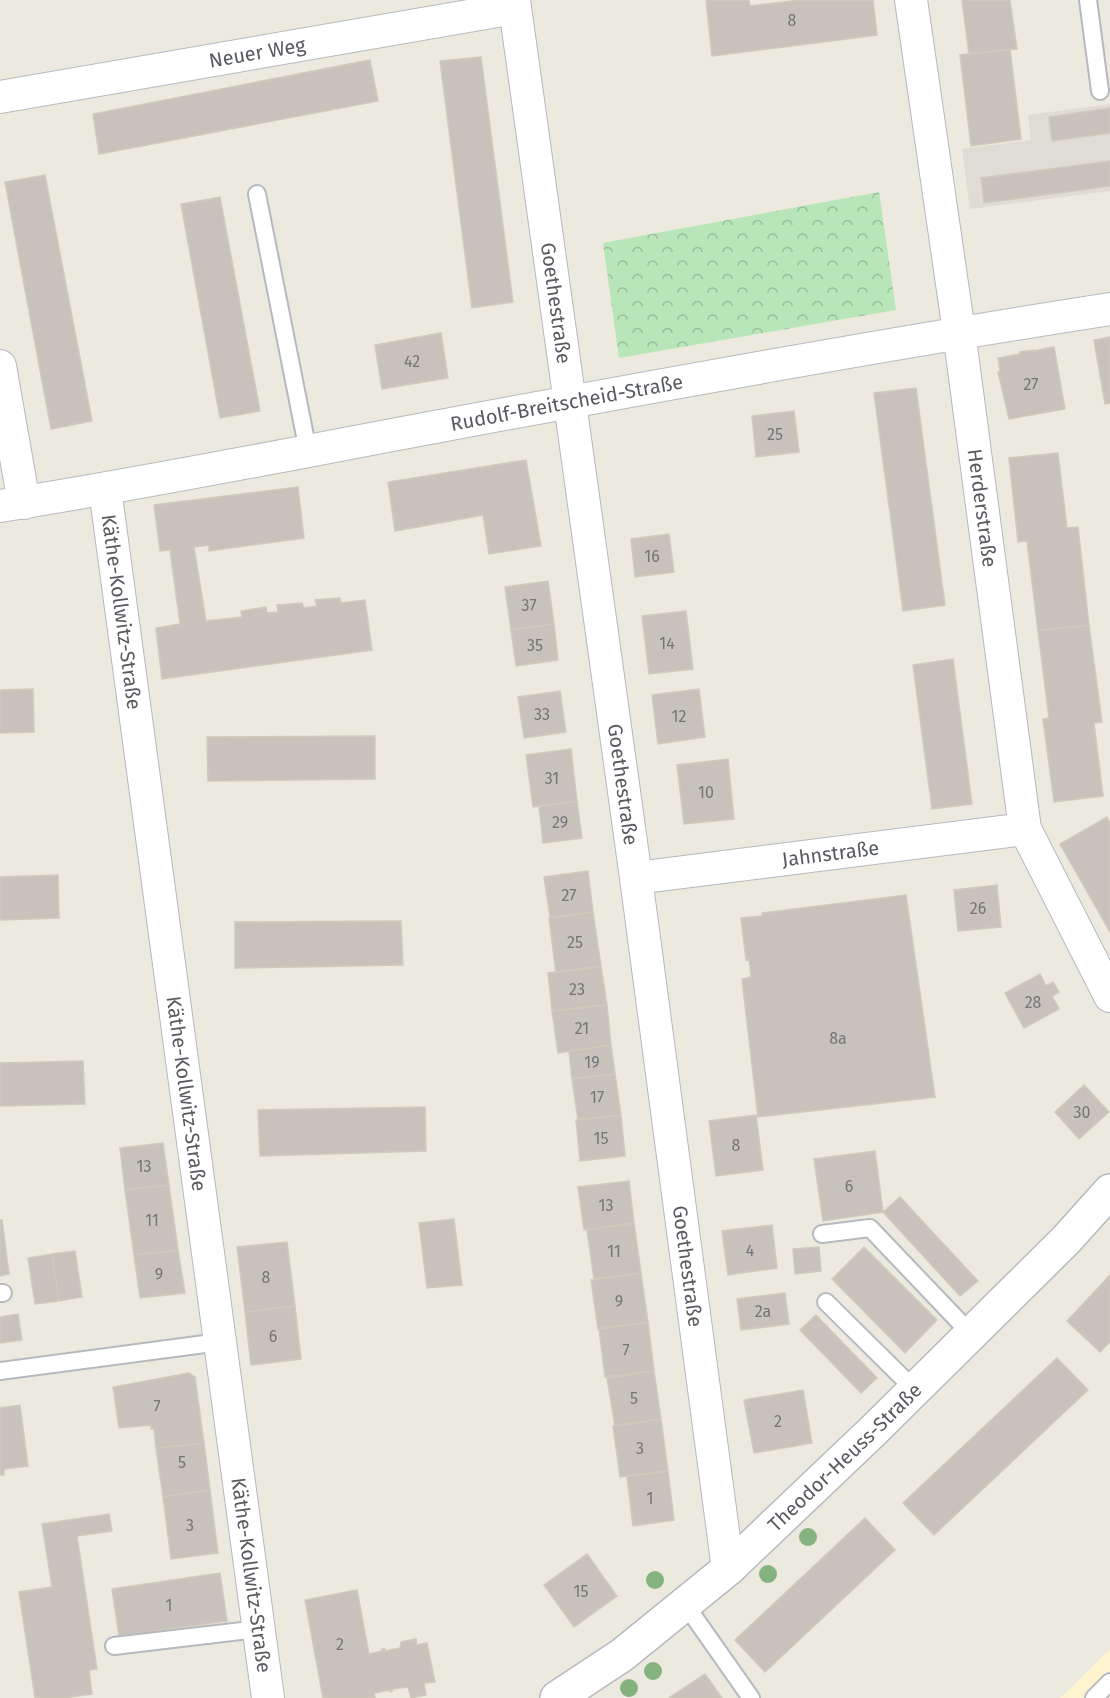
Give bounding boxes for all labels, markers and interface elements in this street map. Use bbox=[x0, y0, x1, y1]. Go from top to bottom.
house number: 8 bbox=[788, 11, 797, 30]
street label: Neuer Weg bbox=[207, 32, 308, 73]
street label: Goethestraße bbox=[536, 241, 576, 365]
house number: 42 bbox=[404, 352, 420, 371]
street label: Rudolf-Breitscheid-Straße bbox=[448, 369, 685, 436]
house number: 27 bbox=[1024, 375, 1038, 394]
house number: 25 bbox=[767, 425, 783, 444]
street label: Herderstraße bbox=[963, 447, 1002, 569]
street label: Käthe-Kollwitz-Straße bbox=[97, 513, 147, 711]
house number: 16 bbox=[644, 547, 660, 566]
house number: 37 bbox=[521, 596, 537, 615]
house number: 14 bbox=[659, 634, 675, 653]
house number: 35 bbox=[527, 636, 543, 655]
house number: 33 bbox=[534, 705, 550, 724]
house number: 12 bbox=[672, 707, 686, 726]
street label: Goethestraße bbox=[603, 722, 643, 847]
house number: 31 bbox=[545, 769, 559, 788]
house number: 10 bbox=[698, 783, 714, 802]
house number: 29 bbox=[552, 813, 568, 832]
street label: Jahnstraße bbox=[780, 835, 880, 872]
house number: 27 bbox=[562, 886, 576, 905]
house number: 26 bbox=[970, 899, 986, 918]
house number: 25 bbox=[567, 933, 583, 952]
house number: 23 bbox=[569, 980, 585, 999]
house number: 28 bbox=[1025, 993, 1042, 1012]
street label: Käthe-Kollwitz-Straße bbox=[161, 994, 212, 1193]
house number: 21 bbox=[575, 1019, 589, 1038]
house number: 8a bbox=[829, 1029, 847, 1048]
house number: 19 bbox=[584, 1053, 600, 1072]
house number: 17 bbox=[590, 1088, 604, 1107]
house number: 30 bbox=[1074, 1103, 1091, 1122]
house number: 15 bbox=[594, 1129, 608, 1148]
house number: 8 bbox=[732, 1136, 741, 1155]
house number: 13 bbox=[137, 1157, 151, 1176]
house number: 6 bbox=[845, 1177, 853, 1196]
house number: 13 bbox=[599, 1196, 613, 1215]
street label: Goethestraße bbox=[668, 1204, 708, 1328]
house number: 11 bbox=[145, 1211, 159, 1230]
house number: 4 bbox=[746, 1241, 755, 1260]
house number: 11 bbox=[607, 1242, 621, 1261]
house number: 9 bbox=[155, 1265, 163, 1284]
house number: 8 bbox=[262, 1268, 271, 1287]
house number: 9 bbox=[615, 1292, 623, 1311]
house number: 2a bbox=[755, 1302, 771, 1321]
house number: 6 bbox=[269, 1327, 277, 1346]
house number: 7 bbox=[622, 1341, 630, 1360]
street label: Theodor-Heuss-Straße bbox=[763, 1378, 926, 1537]
house number: 5 bbox=[630, 1389, 638, 1408]
house number: 7 bbox=[153, 1397, 161, 1416]
house number: 2 bbox=[774, 1412, 782, 1431]
house number: 3 bbox=[636, 1439, 644, 1458]
house number: 5 bbox=[178, 1453, 186, 1472]
street label: Käthe-Kollwitz-Straße bbox=[226, 1476, 276, 1674]
house number: 1 bbox=[647, 1489, 653, 1508]
house number: 3 bbox=[186, 1516, 194, 1535]
house number: 15 bbox=[574, 1582, 588, 1601]
house number: 1 bbox=[166, 1596, 172, 1615]
house number: 2 bbox=[336, 1635, 344, 1654]

